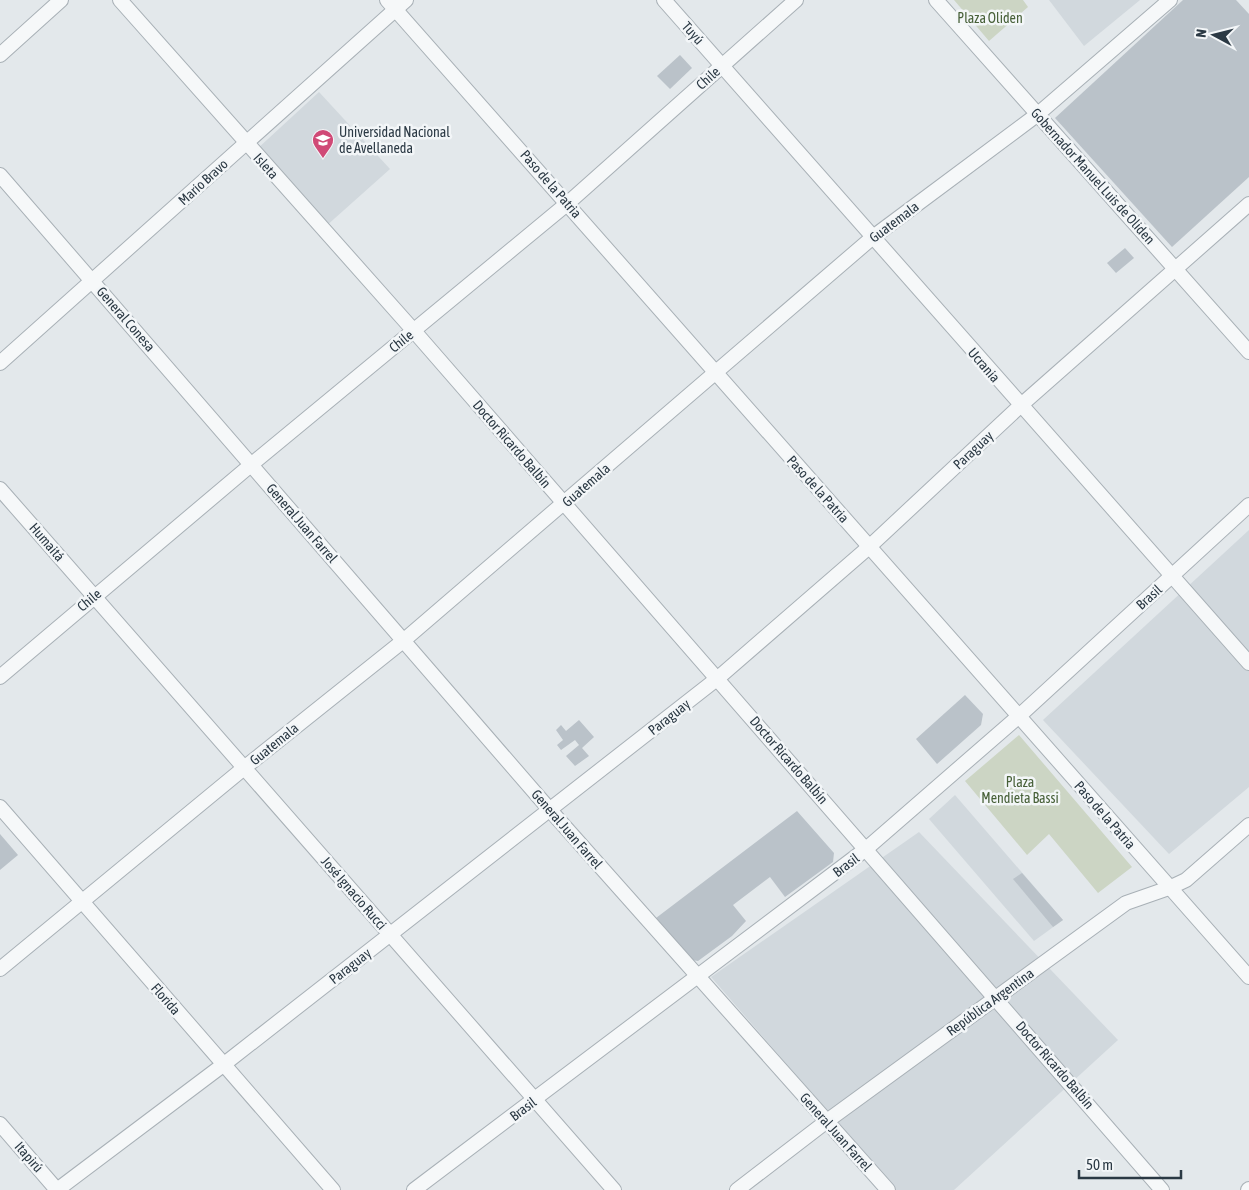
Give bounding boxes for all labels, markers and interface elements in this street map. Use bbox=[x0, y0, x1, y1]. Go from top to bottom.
park label: Plaza Oliden bbox=[957, 10, 1023, 26]
north arrow bbox=[1189, 10, 1239, 60]
street label: Tuyú bbox=[679, 18, 707, 48]
text: N bbox=[1193, 28, 1210, 38]
street label: Chile bbox=[693, 63, 723, 93]
street label: Gobernador Manuel Luis de Oliden bbox=[1028, 105, 1158, 247]
place label: Universidad Nacional de Avellaneda bbox=[339, 124, 450, 156]
school or university icon: Universidad Nacional de Avellaneda bbox=[311, 128, 335, 159]
street label: Paso de la Patria bbox=[517, 147, 585, 221]
street label: Isleta bbox=[250, 150, 282, 182]
street label: Mario Bravo bbox=[175, 156, 231, 208]
street label: Guatemala bbox=[866, 198, 922, 246]
street label: General Conesa bbox=[94, 283, 158, 355]
street label: Chile bbox=[386, 327, 416, 355]
street label: Ucrania bbox=[965, 345, 1003, 385]
street label: Doctor Ricardo Balbín bbox=[470, 397, 554, 491]
street label: Paraguay bbox=[950, 427, 996, 472]
street label: Paso de la Patria bbox=[784, 452, 852, 526]
street label: Guatemala bbox=[559, 460, 613, 510]
street label: General Juan Farrel bbox=[263, 480, 341, 566]
street label: Humaitá bbox=[26, 520, 68, 564]
street label: Brasil bbox=[1133, 581, 1165, 613]
street label: Chile bbox=[74, 585, 104, 615]
street label: Paraguay bbox=[645, 696, 693, 738]
street label: Doctor Ricardo Balbín bbox=[747, 713, 831, 807]
street label: Guatemala bbox=[247, 720, 301, 768]
park label: Plaza Mendieta Bassi bbox=[981, 774, 1059, 806]
street label: Paso de la Patria bbox=[1071, 778, 1139, 852]
street label: General Juan Farrel bbox=[528, 786, 606, 872]
street label: Brasil bbox=[830, 850, 863, 880]
street label: José Ignacio Rucci bbox=[318, 853, 390, 933]
street label: Paraguay bbox=[326, 945, 374, 987]
street label: República Argentina bbox=[943, 965, 1037, 1039]
street label: Florida bbox=[148, 980, 184, 1018]
street label: Doctor Ricardo Balbín bbox=[1013, 1018, 1097, 1112]
street label: General Juan Farrel bbox=[797, 1090, 875, 1175]
street label: Brasil bbox=[507, 1094, 540, 1124]
street label: Itapirú bbox=[12, 1139, 46, 1175]
scale bar bbox=[1079, 1148, 1182, 1180]
text: 50 m bbox=[1086, 1156, 1113, 1173]

